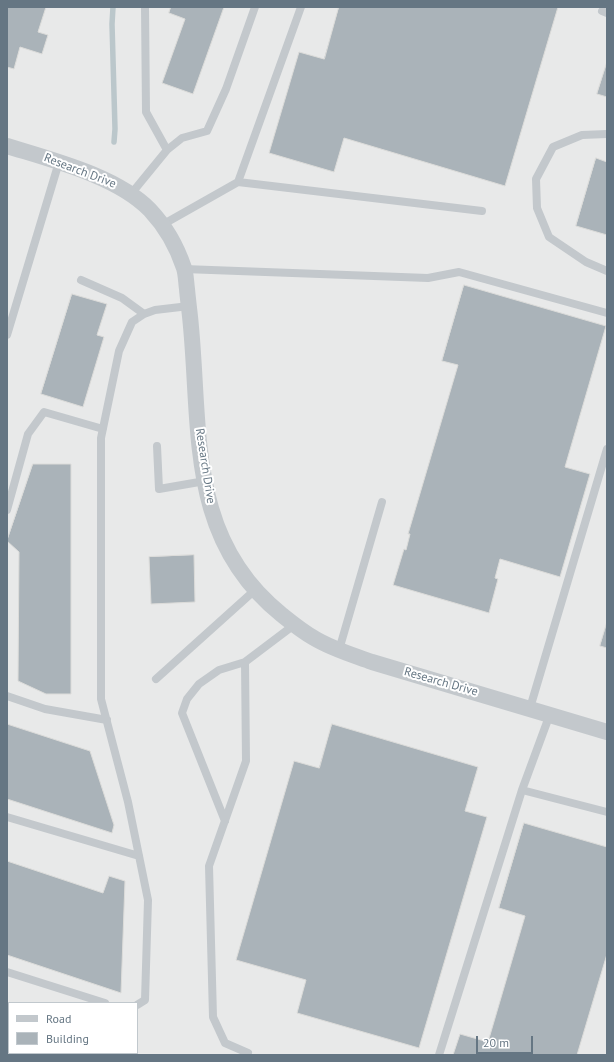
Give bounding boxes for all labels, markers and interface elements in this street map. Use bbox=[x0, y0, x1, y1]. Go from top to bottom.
street label: Research Drive bbox=[42, 151, 118, 191]
street label: Research Drive bbox=[192, 427, 218, 505]
street label: Research Drive bbox=[403, 665, 479, 699]
legend bbox=[8, 1002, 138, 1054]
text: Road bbox=[46, 1011, 71, 1026]
scale bar bbox=[478, 1028, 535, 1054]
text: Building bbox=[46, 1031, 89, 1046]
text: 20 m bbox=[483, 1035, 509, 1050]

